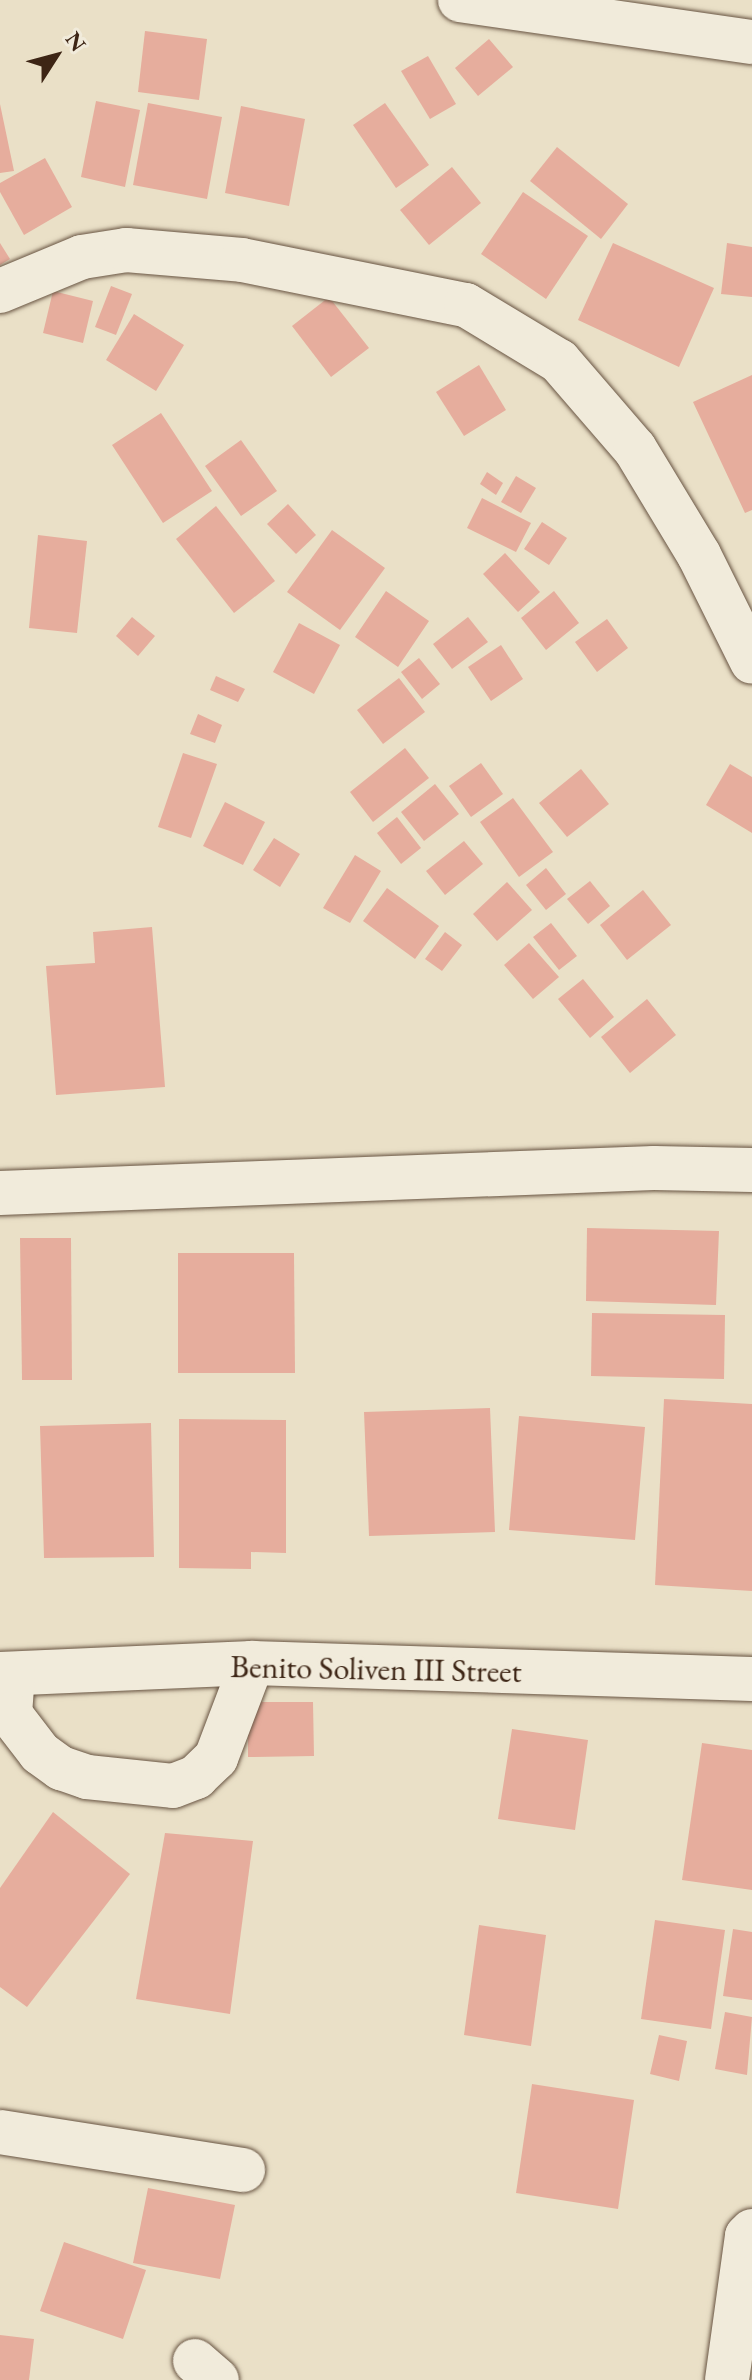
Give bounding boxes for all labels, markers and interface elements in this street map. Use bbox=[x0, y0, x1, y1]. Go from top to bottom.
north arrow bbox=[16, 16, 96, 96]
text: N bbox=[59, 26, 93, 57]
street label: Benito Soliven Ⅲ Street bbox=[230, 1647, 522, 1691]

